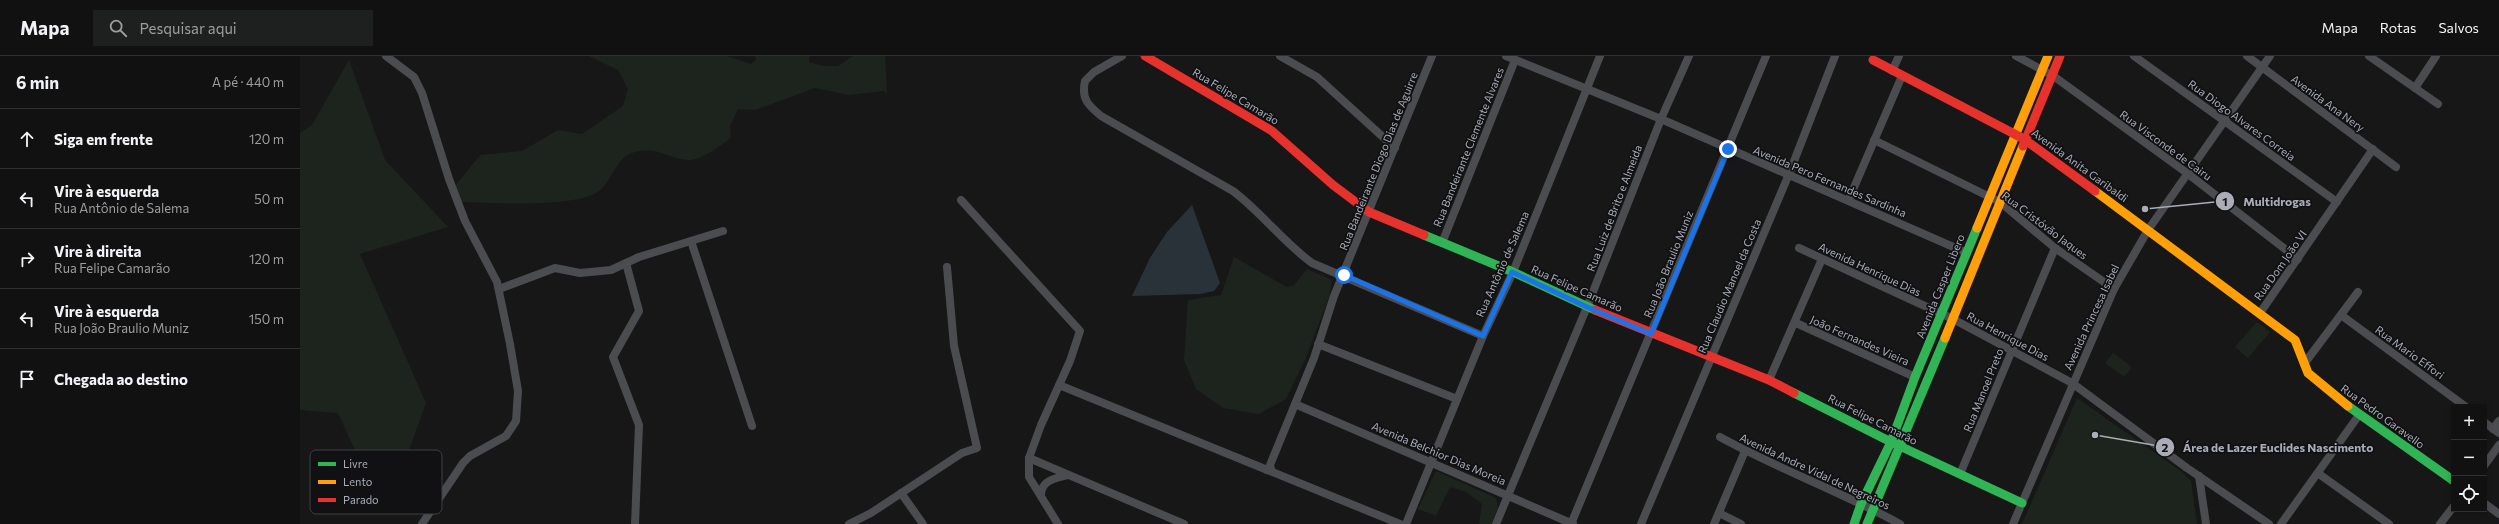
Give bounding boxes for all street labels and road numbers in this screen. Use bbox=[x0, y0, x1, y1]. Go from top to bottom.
street label: Rua Felipe Camarão bbox=[1190, 65, 1282, 127]
street label: Rua Bandeirante Clemente Alvares bbox=[1430, 65, 1506, 229]
street label: Rua Bandeirante Diogo Dias de Aguirre bbox=[1336, 70, 1420, 252]
street label: Avenida Ana Nery bbox=[2289, 72, 2368, 134]
street label: Rua Diogo Alvares Correia bbox=[2186, 77, 2298, 163]
street label: Rua Visconde de Cairu bbox=[2118, 107, 2214, 183]
street label: Avenida Anita Garibaldi bbox=[2029, 126, 2131, 204]
street label: Rua Luiz de Brito e Almeida bbox=[1584, 143, 1644, 273]
street label: Avenida Pero Fernandes Sardinha bbox=[1752, 143, 1908, 219]
street label: Rua Cristóvão Jaques bbox=[1999, 188, 2090, 262]
street label: Rua João Braulio Muniz bbox=[1641, 208, 1697, 320]
street label: Rua Antônio de Salema bbox=[1473, 209, 1531, 319]
street label: Rua Claudio Manoel da Costa bbox=[1695, 217, 1763, 355]
street label: Rua Dom João VI bbox=[2251, 227, 2310, 303]
street label: Avenida Casper Libero bbox=[1913, 232, 1967, 340]
street label: Avenida Henrique Dias bbox=[1817, 240, 1923, 298]
street label: Rua Felipe Camarão bbox=[1529, 262, 1625, 314]
street label: Avenida Princesa Isabel bbox=[2061, 262, 2121, 372]
street label: Rua Henrique Dias bbox=[1965, 309, 2051, 363]
street label: João Fernandes Vieira bbox=[1808, 312, 1912, 369]
street label: Rua Mario Effori bbox=[2373, 323, 2447, 381]
street label: Rua Manoel Preto bbox=[1960, 346, 2006, 434]
street label: Rua Pedro Garavello bbox=[2339, 381, 2428, 451]
street label: Rua Felipe Camarão bbox=[1826, 391, 1920, 447]
street label: Avenida Belchior Dias Moreia bbox=[1370, 419, 1508, 487]
street label: Avenida Andre Vidal de Negreiros bbox=[1738, 430, 1892, 512]

